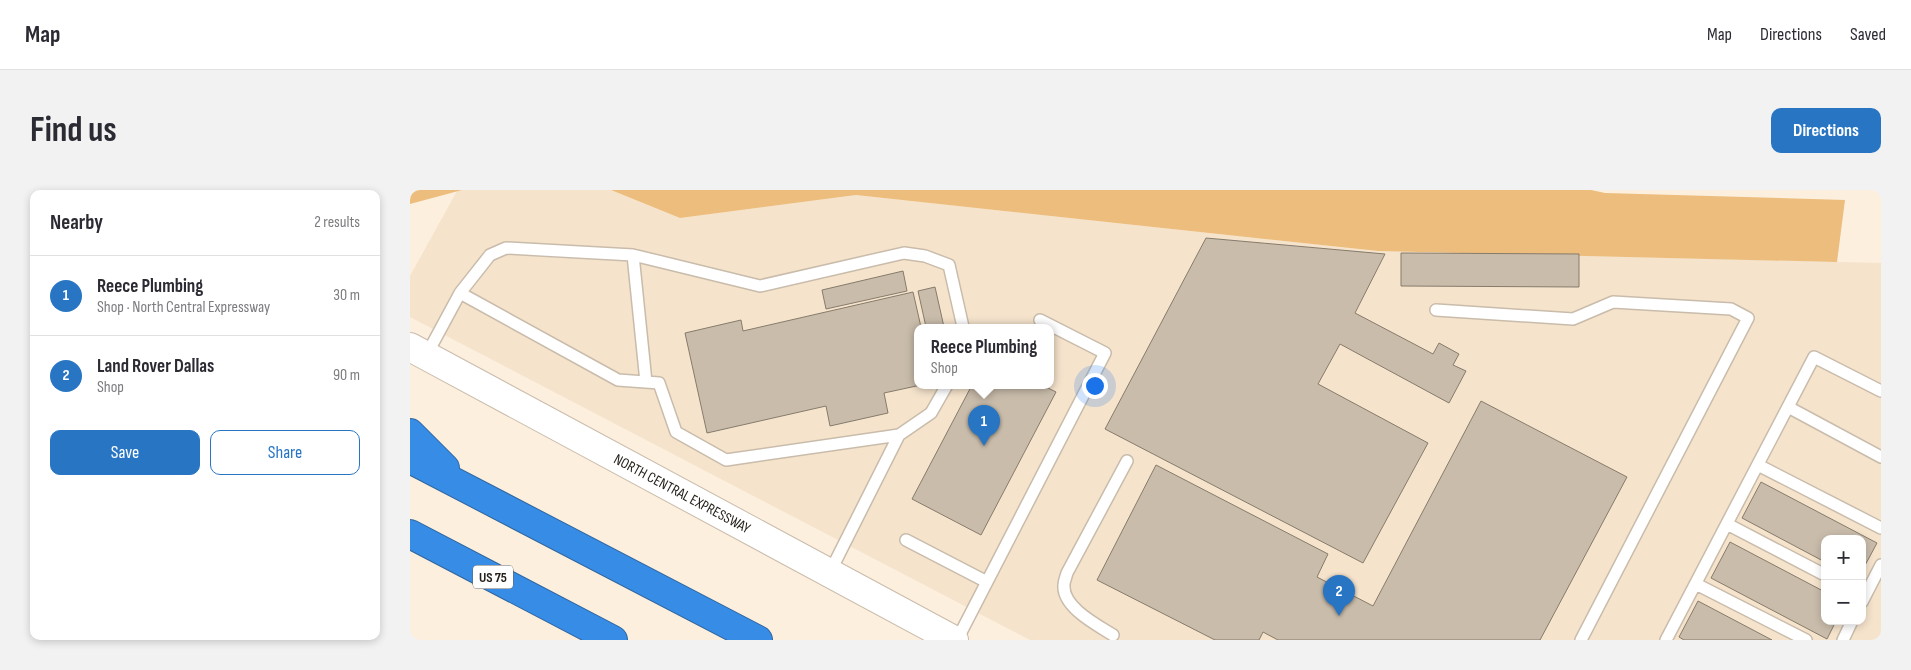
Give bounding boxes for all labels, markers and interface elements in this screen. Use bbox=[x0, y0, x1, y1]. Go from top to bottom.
text: Map bbox=[25, 20, 60, 49]
text: Map bbox=[1707, 24, 1732, 45]
text: Directions bbox=[1760, 24, 1822, 45]
text: Saved bbox=[1850, 24, 1886, 45]
button: Directions bbox=[1771, 108, 1881, 153]
text: Find us bbox=[30, 109, 117, 152]
text: Nearby bbox=[50, 210, 103, 235]
text: 2 results bbox=[314, 213, 360, 232]
text: Reece Plumbing bbox=[97, 275, 203, 298]
text: 1 bbox=[63, 286, 69, 305]
text: 30 m bbox=[333, 286, 360, 305]
text: Shop · North Central Expressway bbox=[97, 298, 270, 317]
popup bbox=[914, 324, 1054, 389]
text: Reece Plumbing bbox=[931, 336, 1037, 359]
text: Land Rover Dallas bbox=[97, 355, 214, 378]
text: Shop bbox=[931, 359, 958, 378]
text: 2 bbox=[62, 366, 70, 385]
text: 90 m bbox=[333, 366, 360, 385]
your location bbox=[1082, 373, 1108, 399]
text: Shop bbox=[97, 378, 124, 397]
pin: 1 bbox=[968, 405, 1000, 446]
button: Save bbox=[50, 430, 200, 475]
button: Share bbox=[210, 430, 360, 475]
street label: NORTH CENTRAL EXPRESSWAY bbox=[610, 450, 754, 538]
map controls bbox=[1821, 535, 1866, 625]
button: + bbox=[1821, 535, 1866, 580]
road number: US 75 bbox=[473, 566, 513, 588]
pin: 2 bbox=[1323, 575, 1355, 616]
button: − bbox=[1821, 580, 1866, 625]

